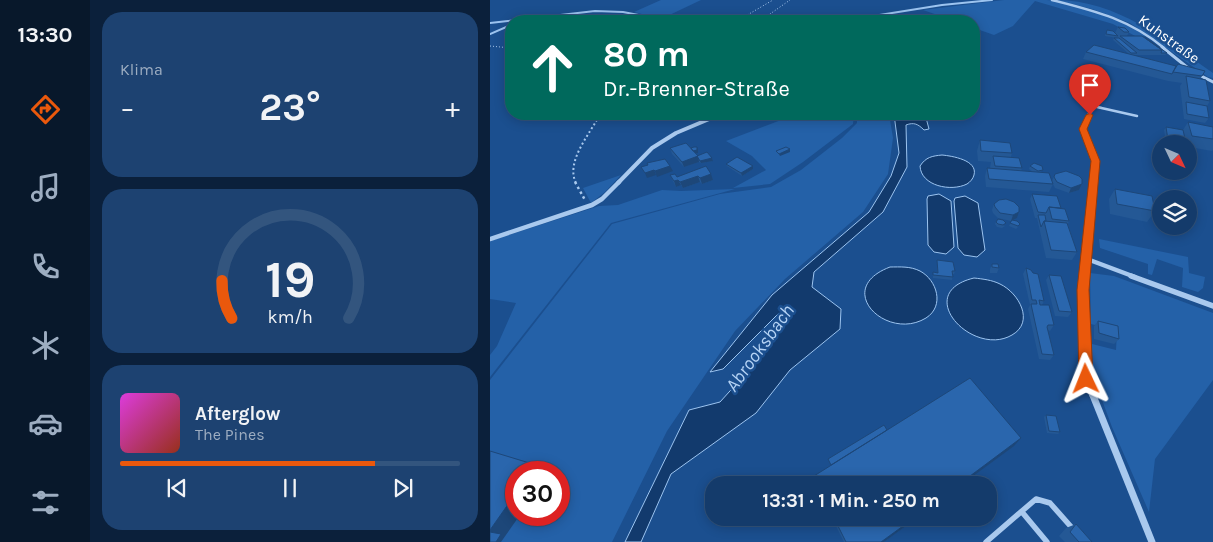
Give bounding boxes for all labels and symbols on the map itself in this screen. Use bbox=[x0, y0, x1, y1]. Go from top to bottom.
street label: Kuhstraße bbox=[1135, 11, 1203, 67]
pin bbox=[1069, 64, 1111, 115]
north arrow bbox=[1152, 135, 1198, 180]
water label: Abrooksbach bbox=[721, 300, 799, 396]
position arrow bbox=[1059, 352, 1111, 404]
speed limit sign: 30 bbox=[505, 461, 570, 526]

